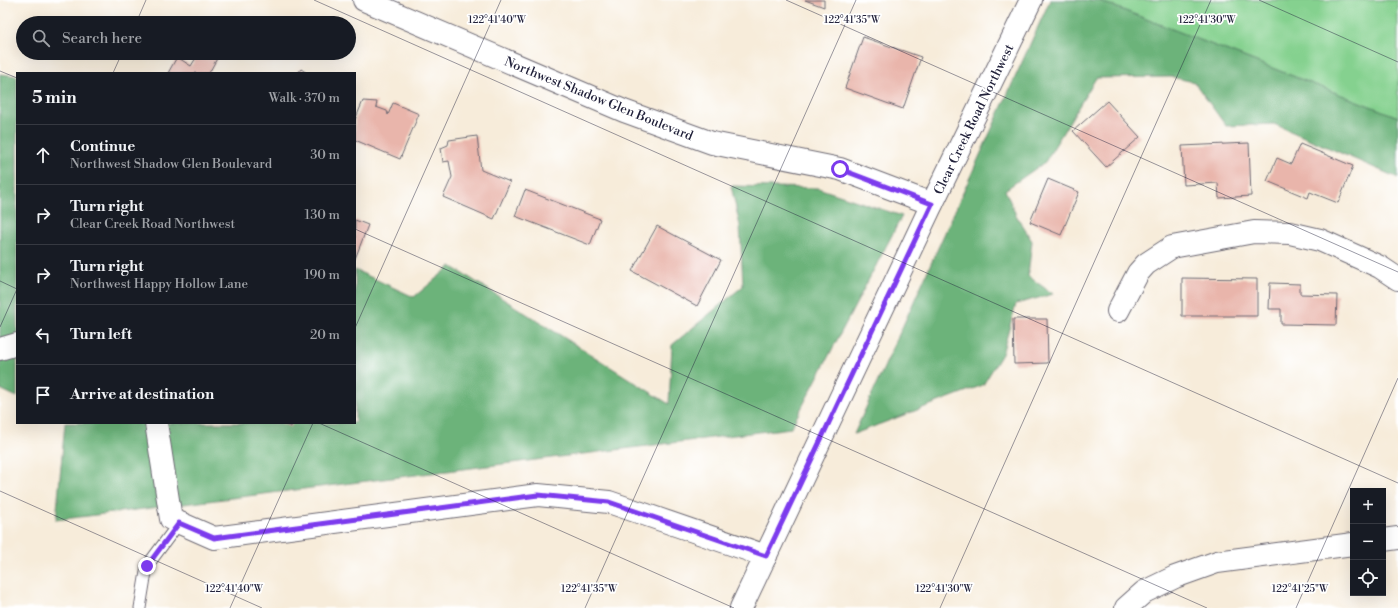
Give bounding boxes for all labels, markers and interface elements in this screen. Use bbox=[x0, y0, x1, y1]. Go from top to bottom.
text: 122°41'40"W bbox=[468, 14, 527, 26]
text: 122°41'35"W bbox=[824, 14, 881, 26]
text: 122°41'30"W bbox=[1178, 14, 1237, 26]
search box bbox=[16, 16, 356, 60]
icon: search bbox=[30, 27, 52, 49]
text: Search here bbox=[62, 29, 142, 48]
street label: Clear Creek Road Northwest bbox=[931, 41, 1017, 197]
street label: Northwest Shadow Glen Boulevard bbox=[502, 54, 696, 144]
text: 5 min bbox=[32, 87, 77, 109]
text: Walk · 370 m bbox=[268, 90, 340, 106]
text: Continue bbox=[70, 137, 135, 156]
icon: ahead bbox=[32, 144, 54, 166]
text: 30 m bbox=[310, 147, 340, 163]
text: Northwest Shadow Glen Boulevard bbox=[70, 156, 272, 172]
route start bbox=[831, 160, 849, 178]
text: Turn right bbox=[70, 197, 144, 216]
icon: right bbox=[32, 204, 54, 226]
text: 130 m bbox=[305, 207, 340, 223]
text: Clear Creek Road Northwest bbox=[70, 216, 235, 232]
text: Turn right bbox=[70, 257, 144, 276]
icon: right bbox=[32, 264, 54, 286]
text: 190 m bbox=[304, 267, 340, 283]
text: Northwest Happy Hollow Lane bbox=[70, 276, 248, 292]
icon: left bbox=[32, 324, 54, 346]
text: Turn left bbox=[70, 325, 132, 344]
text: 20 m bbox=[310, 327, 340, 343]
icon: arrive bbox=[32, 384, 54, 406]
text: Arrive at destination bbox=[70, 385, 214, 404]
map controls bbox=[1350, 488, 1386, 596]
button: + bbox=[1350, 488, 1386, 524]
button: − bbox=[1350, 524, 1386, 560]
route end bbox=[138, 557, 156, 575]
button: locate bbox=[1350, 560, 1386, 596]
text: 122°41'40"W bbox=[205, 583, 264, 595]
text: 122°41'35"W bbox=[561, 583, 618, 595]
text: 122°41'30"W bbox=[915, 583, 974, 595]
text: 122°41'25"W bbox=[1272, 583, 1329, 595]

